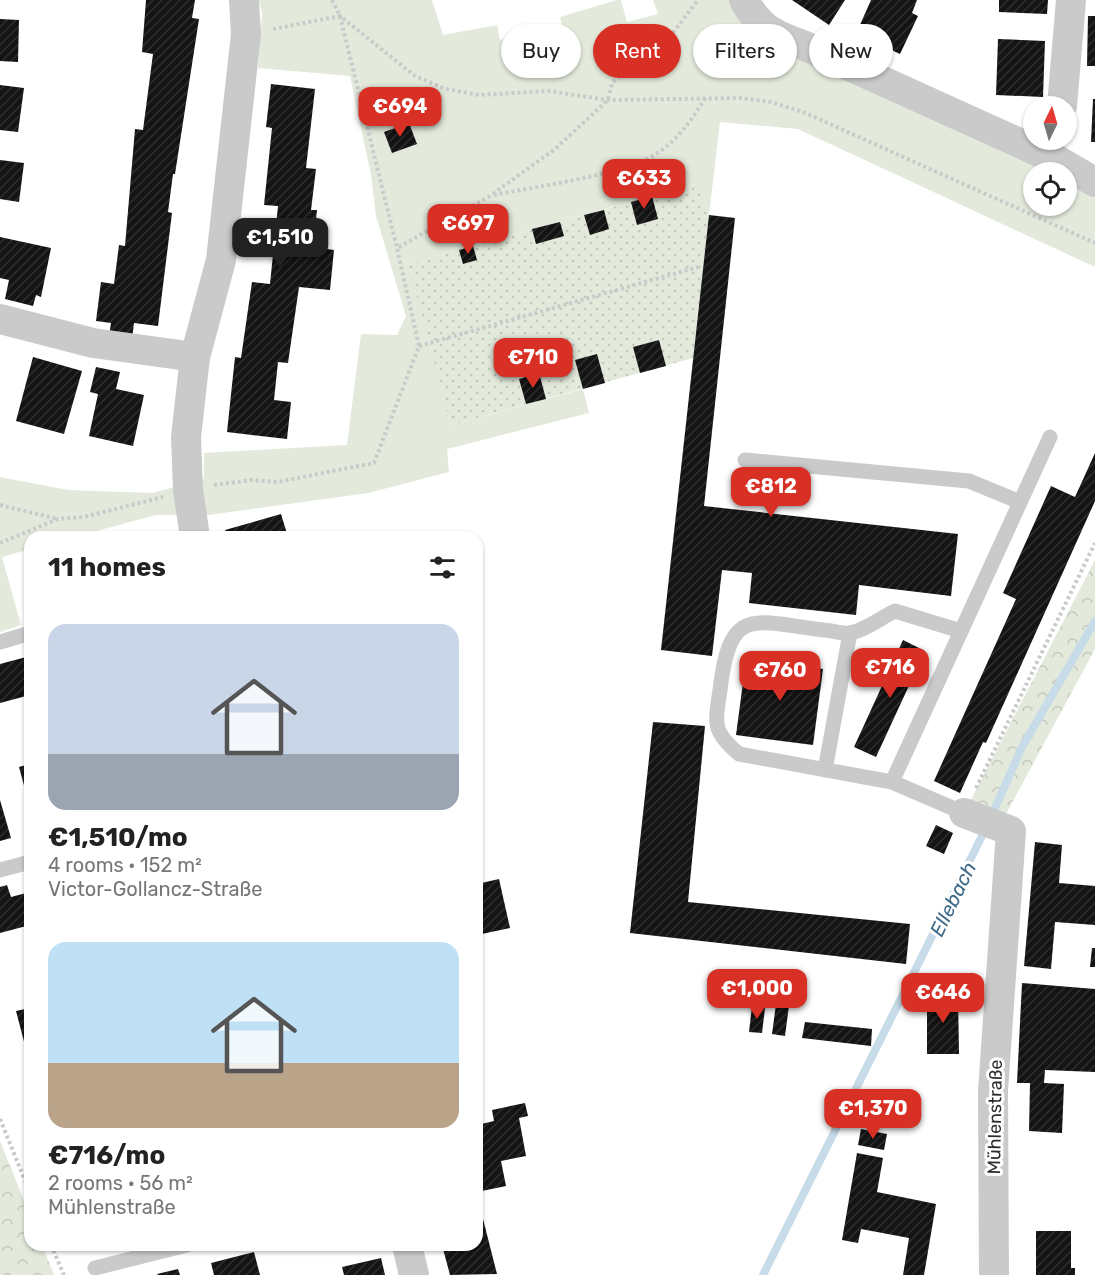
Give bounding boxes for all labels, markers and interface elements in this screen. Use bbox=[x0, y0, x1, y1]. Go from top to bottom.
chip: Buy bbox=[501, 24, 581, 78]
chip: Rent bbox=[593, 24, 681, 78]
chip: Filters bbox=[693, 24, 797, 78]
chip: New bbox=[809, 24, 893, 78]
pin: €694 bbox=[364, 87, 436, 138]
text: €694 bbox=[372, 94, 428, 118]
north arrow bbox=[1023, 96, 1077, 150]
map controls bbox=[1023, 96, 1077, 216]
pin: €633 bbox=[608, 159, 680, 210]
button: locate bbox=[1023, 162, 1077, 216]
text: €633 bbox=[616, 166, 672, 190]
pin: €697 bbox=[432, 204, 504, 255]
text: €697 bbox=[442, 211, 495, 235]
pin: €1,510 bbox=[231, 218, 329, 269]
text: €1,510 bbox=[246, 225, 314, 249]
pin: €710 bbox=[497, 338, 569, 389]
text: €710 bbox=[508, 345, 558, 369]
pin: €812 bbox=[735, 467, 807, 518]
text: €812 bbox=[745, 474, 797, 498]
icon: filters bbox=[426, 551, 459, 584]
text: 11 homes bbox=[48, 552, 166, 583]
pin: €716 bbox=[854, 648, 926, 699]
pin: €760 bbox=[744, 651, 816, 702]
text: €716 bbox=[865, 655, 915, 679]
text: €760 bbox=[753, 658, 807, 682]
icon: home bbox=[200, 663, 308, 771]
text: €1,510/mo bbox=[48, 822, 188, 853]
text: 4 rooms · 152 m² bbox=[48, 853, 202, 877]
water label: Ellebach bbox=[925, 858, 981, 940]
text: Victor-Gollancz-Straße bbox=[48, 877, 262, 901]
pin: €1,000 bbox=[708, 969, 806, 1020]
pin: €646 bbox=[907, 973, 979, 1024]
text: €1,000 bbox=[721, 976, 793, 1000]
text: €646 bbox=[915, 980, 971, 1004]
icon: home bbox=[200, 981, 308, 1089]
street label: Mühlenstraße bbox=[983, 1059, 1007, 1175]
pin: €1,370 bbox=[824, 1089, 922, 1140]
text: €1,370 bbox=[838, 1096, 908, 1120]
text: €716/mo bbox=[48, 1140, 165, 1171]
text: 2 rooms · 56 m² bbox=[48, 1171, 193, 1195]
text: Mühlenstraße bbox=[48, 1195, 176, 1219]

